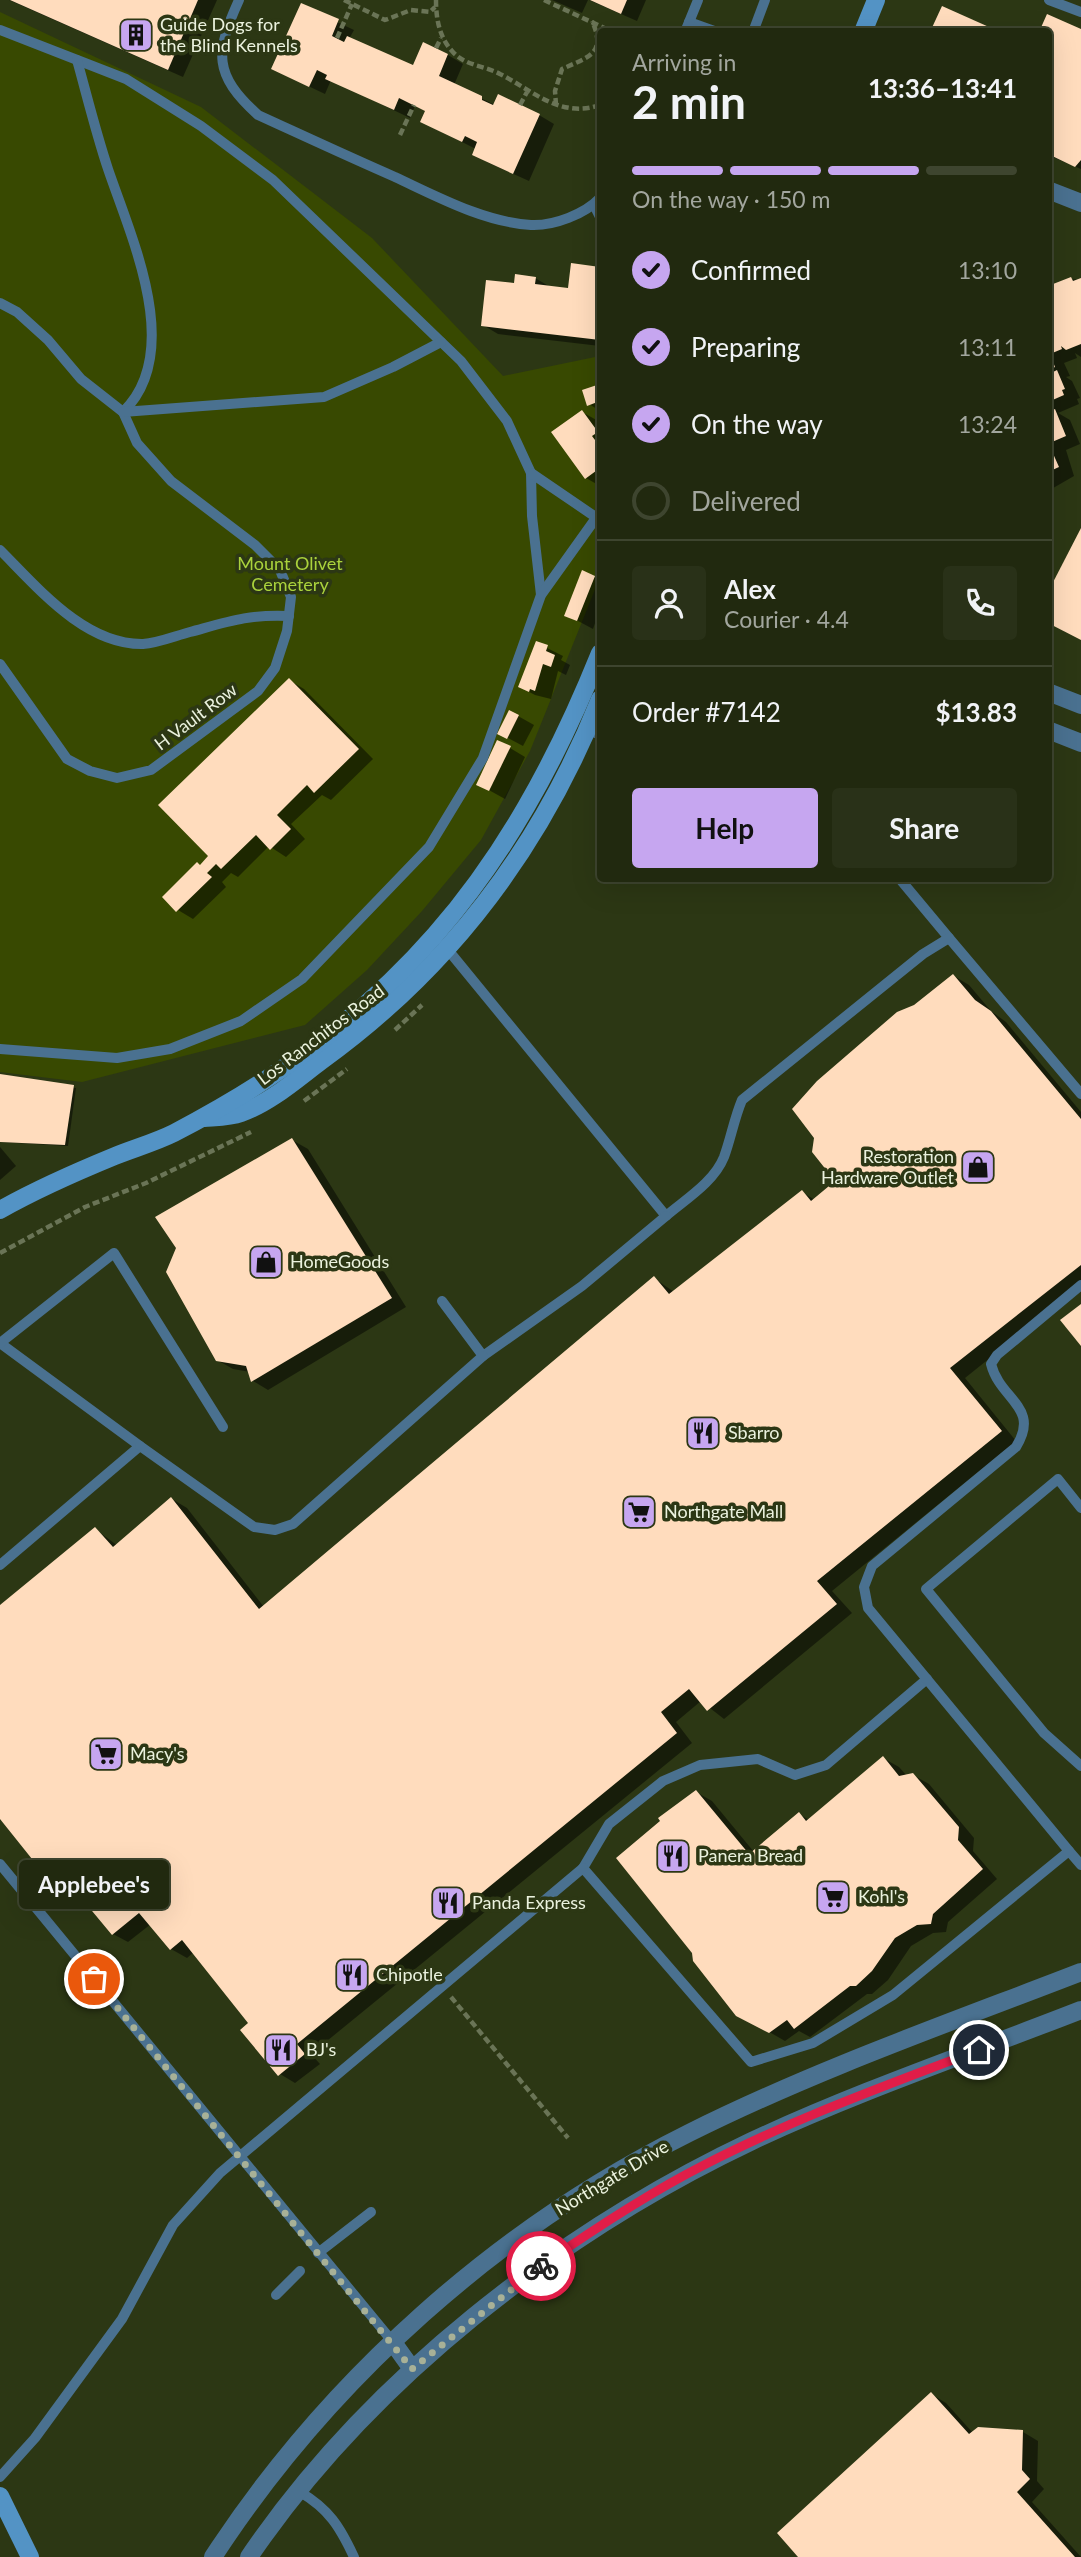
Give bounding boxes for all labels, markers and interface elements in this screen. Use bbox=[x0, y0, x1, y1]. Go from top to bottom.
place label: Guide Dogs for the Blind Kennels bbox=[160, 13, 298, 56]
building icon: Guide Dogs for the Blind Kennels bbox=[117, 16, 155, 54]
text: Arriving in bbox=[632, 48, 736, 76]
text: 13:36–13:41 bbox=[868, 72, 1017, 104]
text: 2 min bbox=[632, 74, 746, 129]
text: On the way · 150 m bbox=[632, 185, 831, 213]
icon: check bbox=[632, 251, 670, 289]
text: Confirmed bbox=[691, 254, 811, 286]
text: 13:10 bbox=[958, 256, 1017, 284]
icon: check bbox=[632, 328, 670, 366]
text: Preparing bbox=[691, 331, 800, 363]
text: 13:11 bbox=[958, 333, 1017, 361]
icon: check bbox=[632, 405, 670, 443]
text: On the way bbox=[691, 408, 823, 440]
text: 13:24 bbox=[958, 410, 1017, 438]
text: Delivered bbox=[691, 485, 801, 517]
park label: Mount Olivet Cemetery bbox=[237, 552, 343, 595]
button: person bbox=[632, 566, 706, 640]
button: phone bbox=[943, 566, 1017, 640]
text: Alex bbox=[724, 573, 776, 605]
text: Courier · 4.4 bbox=[724, 605, 849, 633]
street label: H Vault Row bbox=[150, 678, 241, 754]
text: Order #7142 bbox=[632, 696, 781, 728]
text: $13.83 bbox=[935, 696, 1017, 728]
button: Help bbox=[632, 788, 818, 868]
button: Share bbox=[832, 788, 1017, 868]
street label: Los Ranchitos Road bbox=[253, 979, 388, 1089]
place label: Restoration Hardware Outlet bbox=[821, 1145, 955, 1188]
shop icon: Restoration Hardware Outlet bbox=[959, 1148, 997, 1186]
shop icon: HomeGoods bbox=[247, 1243, 285, 1281]
place label: HomeGoods bbox=[290, 1250, 389, 1272]
restaurant icon: Sbarro bbox=[684, 1414, 722, 1452]
place label: Sbarro bbox=[728, 1421, 780, 1443]
supermarket icon: Northgate Mall bbox=[620, 1493, 658, 1531]
place label: Northgate Mall bbox=[664, 1500, 783, 1522]
supermarket icon: Macy's bbox=[87, 1735, 125, 1773]
place label: Macy's bbox=[130, 1742, 185, 1764]
restaurant icon: Panera Bread bbox=[654, 1837, 692, 1875]
place label: Panera Bread bbox=[698, 1844, 803, 1866]
callout: Applebee's bbox=[19, 1860, 169, 1909]
text: Applebee's bbox=[38, 1870, 150, 1898]
supermarket icon: Kohl's bbox=[814, 1878, 852, 1916]
restaurant icon: Panda Express bbox=[429, 1884, 467, 1922]
place label: Kohl's bbox=[858, 1885, 905, 1907]
place label: Panda Express bbox=[472, 1891, 586, 1913]
pin bbox=[64, 1949, 124, 2009]
restaurant icon: Chipotle bbox=[333, 1956, 371, 1994]
icon: bag bbox=[75, 1960, 113, 1998]
place label: Chipotle bbox=[376, 1963, 443, 1985]
pin bbox=[949, 2020, 1009, 2080]
restaurant icon: BJ's bbox=[262, 2031, 300, 2069]
icon: home bbox=[960, 2031, 998, 2069]
place label: BJ's bbox=[306, 2038, 337, 2060]
street label: Northgate Drive bbox=[551, 2135, 672, 2220]
courier bbox=[506, 2231, 576, 2301]
icon: bike bbox=[522, 2247, 560, 2285]

